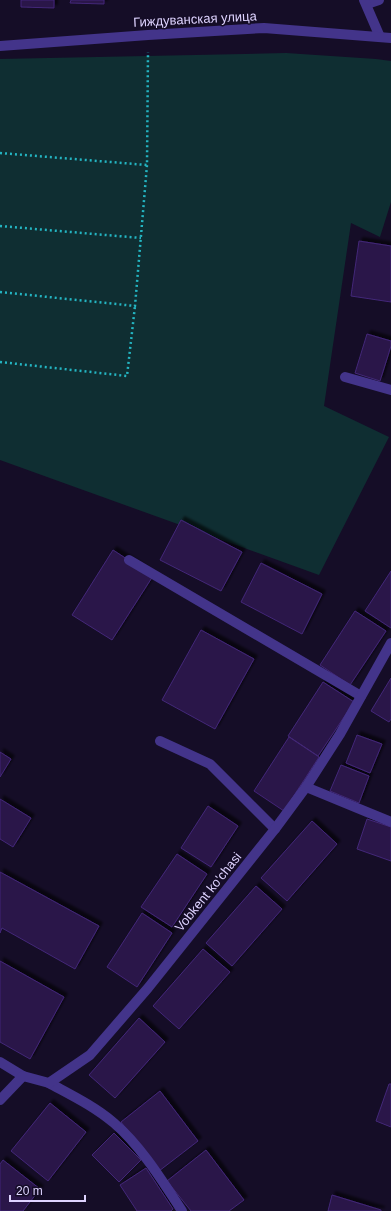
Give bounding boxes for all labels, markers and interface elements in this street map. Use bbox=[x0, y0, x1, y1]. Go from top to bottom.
street label: Гиждуванская улица bbox=[133, 8, 258, 30]
street label: Vobkent ko'chasi bbox=[172, 849, 244, 934]
scale bar bbox=[10, 1177, 85, 1203]
text: 20 m bbox=[16, 1184, 43, 1198]

